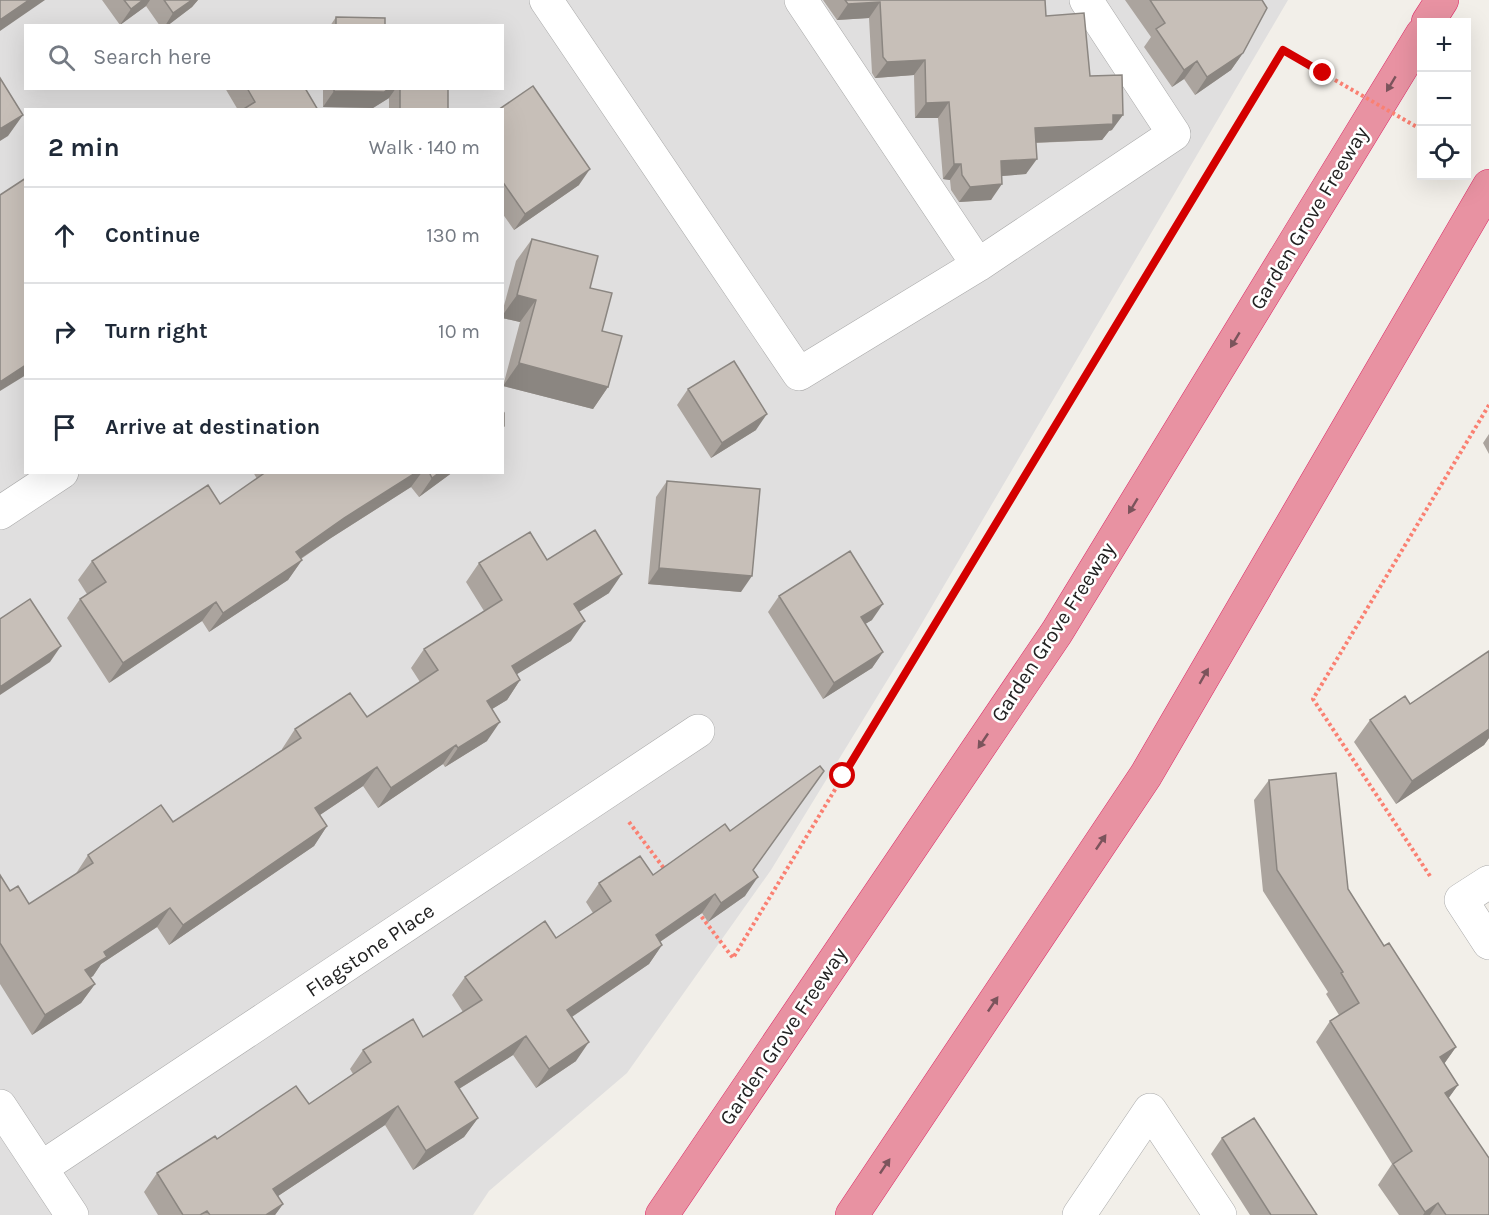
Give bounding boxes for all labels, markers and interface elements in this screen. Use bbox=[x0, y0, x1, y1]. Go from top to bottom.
map controls bbox=[1417, 18, 1471, 180]
button: + bbox=[1417, 18, 1471, 72]
search box bbox=[24, 24, 504, 90]
icon: search bbox=[45, 41, 78, 74]
text: Search here bbox=[93, 44, 211, 70]
route end bbox=[1309, 59, 1335, 85]
button: − bbox=[1417, 72, 1471, 126]
one-way arrow bbox=[1386, 76, 1397, 92]
street label: Garden Grove Freeway bbox=[1245, 122, 1373, 314]
button: locate bbox=[1417, 126, 1471, 180]
text: 2 min bbox=[48, 132, 120, 163]
text: Walk · 140 m bbox=[369, 136, 480, 159]
icon: ahead bbox=[48, 219, 81, 252]
text: Continue bbox=[105, 222, 200, 248]
text: 130 m bbox=[426, 224, 480, 247]
icon: right bbox=[48, 315, 81, 348]
text: Turn right bbox=[105, 318, 208, 344]
text: 10 m bbox=[438, 320, 480, 343]
one-way arrow bbox=[1229, 332, 1240, 348]
icon: arrive bbox=[48, 411, 81, 444]
text: Arrive at destination bbox=[105, 414, 320, 440]
one-way arrow bbox=[1128, 498, 1139, 514]
street label: Garden Grove Freeway bbox=[986, 538, 1120, 726]
one-way arrow bbox=[1198, 668, 1209, 684]
one-way arrow bbox=[978, 733, 989, 749]
route start bbox=[829, 762, 855, 788]
one-way arrow bbox=[1096, 834, 1107, 850]
street label: Flagstone Place bbox=[301, 898, 439, 1002]
street label: Garden Grove Freeway bbox=[715, 942, 852, 1129]
one-way arrow bbox=[987, 997, 999, 1013]
one-way arrow bbox=[879, 1158, 890, 1175]

